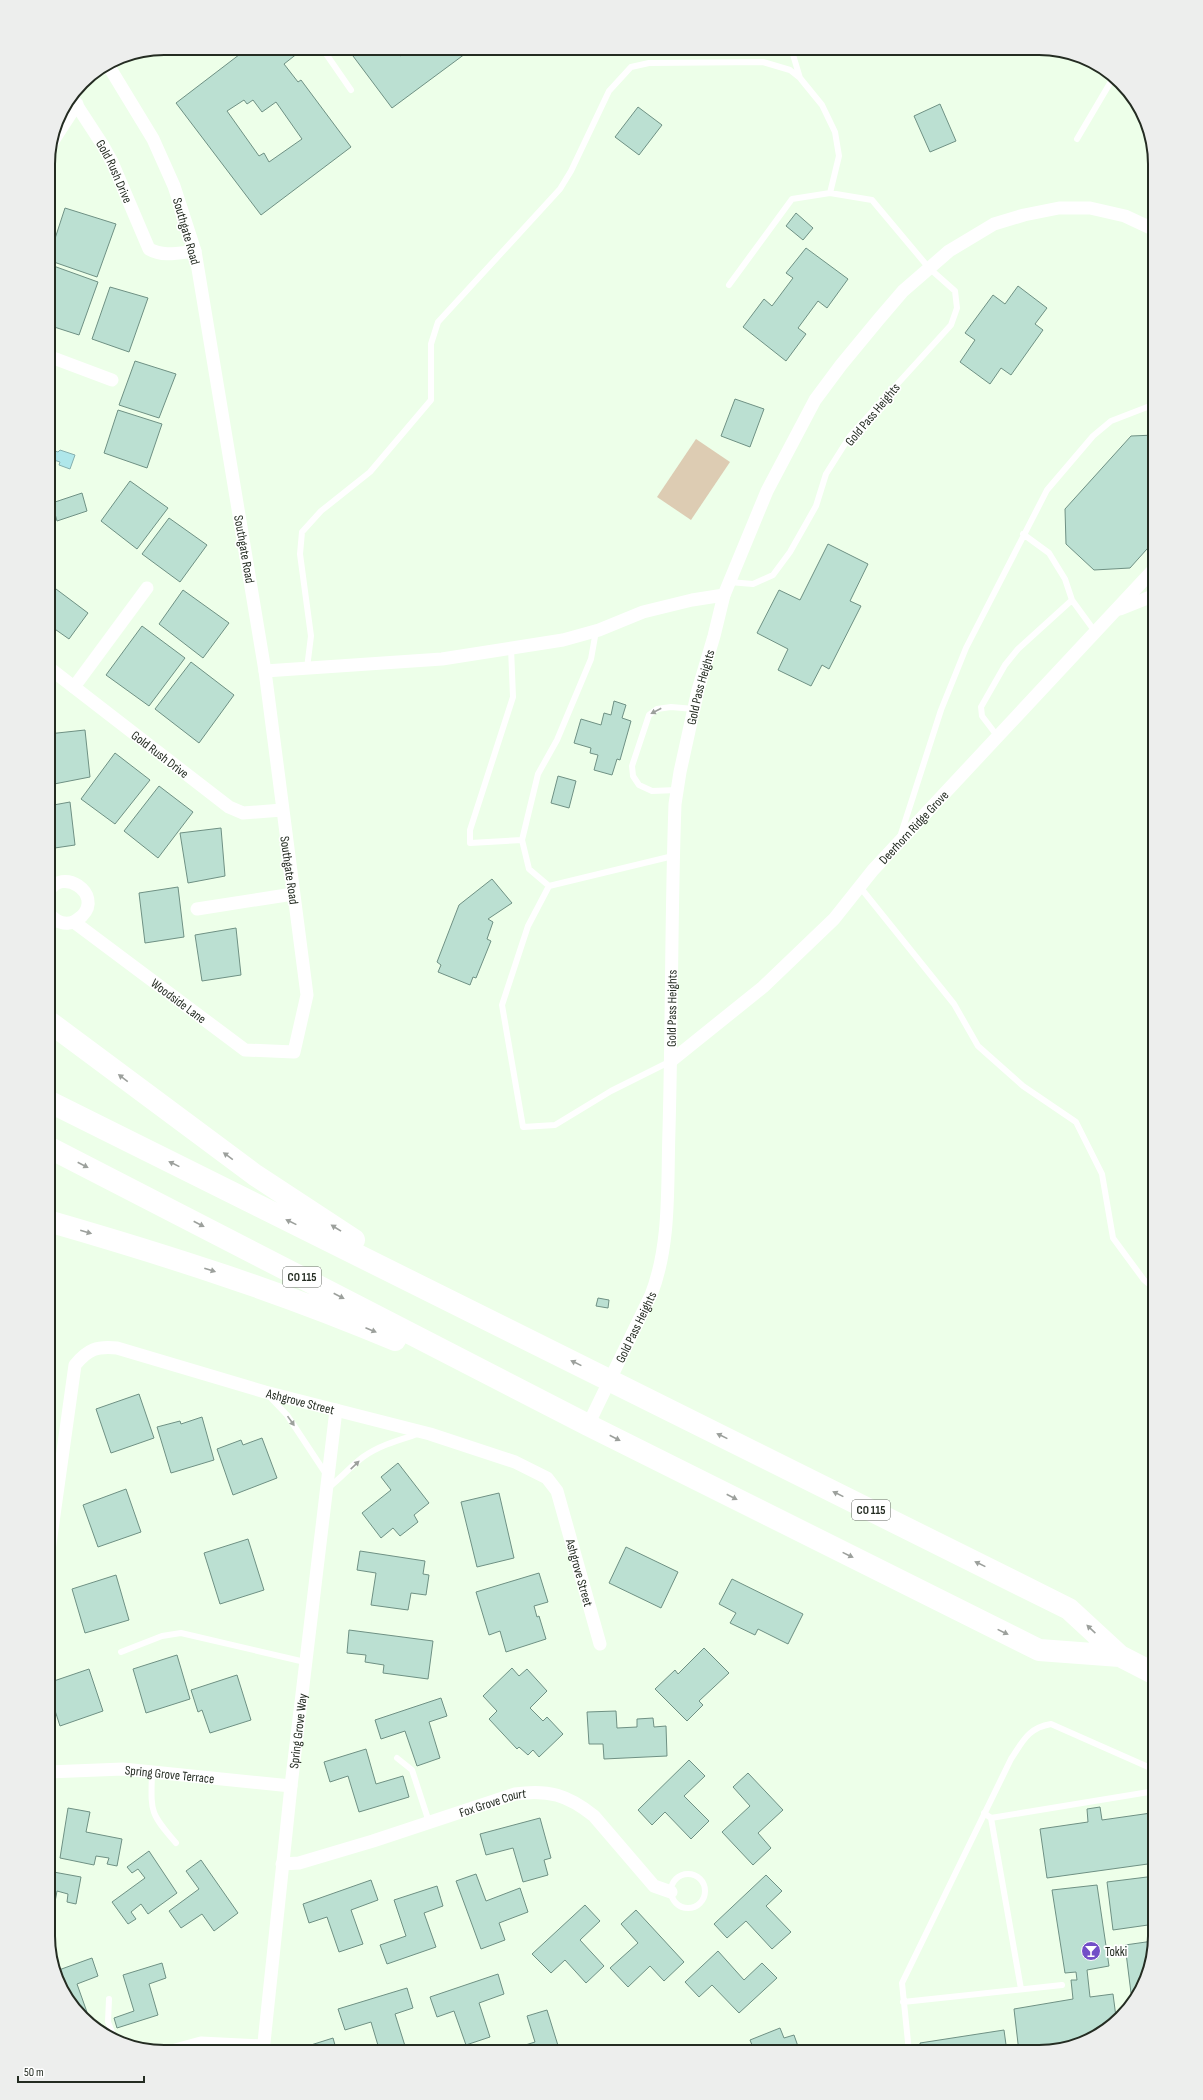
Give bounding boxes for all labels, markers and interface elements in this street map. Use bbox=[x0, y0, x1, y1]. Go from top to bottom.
street label: Gold Rush Drive bbox=[92, 137, 136, 206]
street label: Southgate Road bbox=[169, 196, 203, 267]
street label: Gold Pass Heights bbox=[842, 380, 904, 449]
street label: Southgate Road bbox=[230, 514, 258, 584]
street label: Gold Pass Heights bbox=[684, 648, 719, 726]
one-way arrow bbox=[650, 708, 662, 714]
street label: Gold Rush Drive bbox=[128, 727, 192, 782]
street label: Deerhorn Ridge Grove bbox=[876, 787, 952, 868]
street label: Southgate Road bbox=[276, 835, 302, 905]
street label: Gold Pass Heights bbox=[664, 969, 681, 1047]
street label: Woodside Lane bbox=[147, 975, 209, 1027]
one-way arrow bbox=[118, 1074, 129, 1082]
one-way arrow bbox=[222, 1152, 233, 1160]
one-way arrow bbox=[169, 1161, 180, 1167]
one-way arrow bbox=[77, 1162, 89, 1168]
one-way arrow bbox=[285, 1219, 296, 1225]
one-way arrow bbox=[193, 1221, 204, 1227]
one-way arrow bbox=[330, 1224, 341, 1232]
one-way arrow bbox=[80, 1229, 92, 1235]
one-way arrow bbox=[204, 1267, 216, 1273]
road number: CO 115 bbox=[283, 1267, 321, 1287]
street label: Gold Pass Heights bbox=[612, 1289, 661, 1366]
one-way arrow bbox=[333, 1293, 345, 1299]
one-way arrow bbox=[366, 1327, 378, 1333]
one-way arrow bbox=[570, 1360, 581, 1366]
street label: Ashgrove Street bbox=[264, 1385, 336, 1418]
one-way arrow bbox=[287, 1416, 295, 1426]
one-way arrow bbox=[716, 1433, 728, 1439]
one-way arrow bbox=[610, 1435, 621, 1441]
one-way arrow bbox=[350, 1460, 360, 1470]
one-way arrow bbox=[833, 1491, 844, 1497]
one-way arrow bbox=[726, 1493, 737, 1500]
road number: CO 115 bbox=[852, 1500, 890, 1520]
street label: Ashgrove Street bbox=[562, 1536, 596, 1609]
one-way arrow bbox=[842, 1552, 853, 1558]
one-way arrow bbox=[974, 1561, 986, 1567]
one-way arrow bbox=[1086, 1625, 1096, 1634]
one-way arrow bbox=[998, 1629, 1009, 1635]
street label: Spring Grove Way bbox=[286, 1692, 311, 1769]
street label: Spring Grove Terrace bbox=[124, 1762, 215, 1787]
street label: Fox Grove Court bbox=[457, 1786, 527, 1821]
bar icon: Tokki bbox=[1080, 1940, 1102, 1962]
place label: Tokki bbox=[1105, 1944, 1127, 1960]
scale bar bbox=[18, 2058, 144, 2084]
text: 50 m bbox=[24, 2065, 44, 2080]

